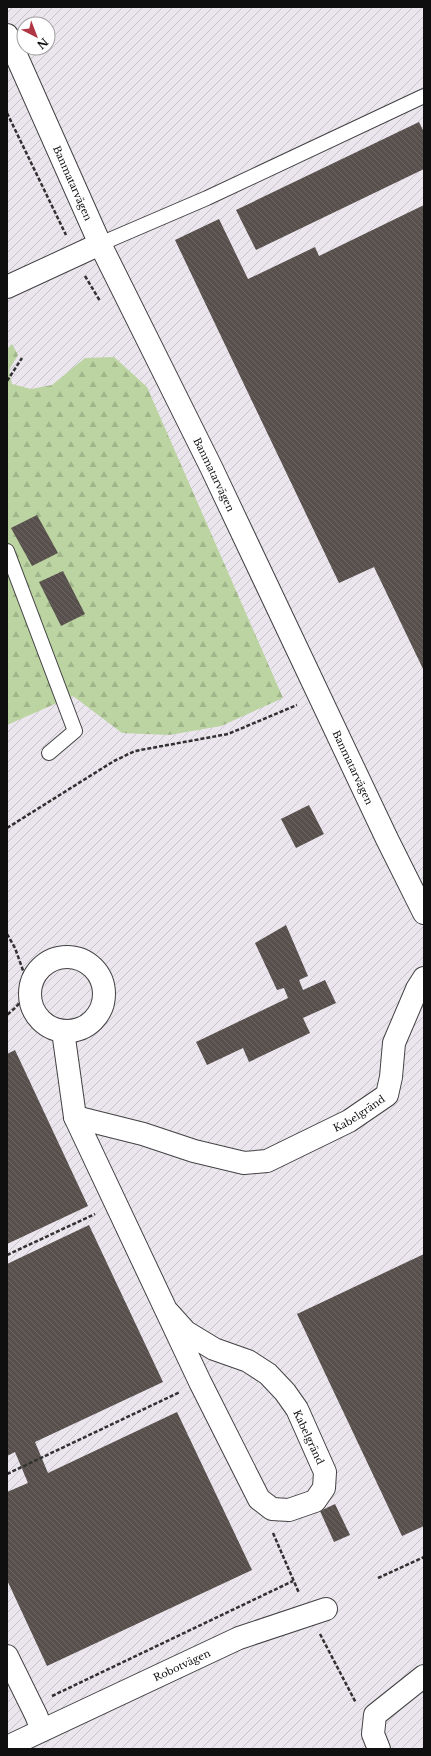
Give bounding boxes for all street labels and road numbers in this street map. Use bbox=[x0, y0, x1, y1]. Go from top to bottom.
street label: Banmatarvägen bbox=[50, 144, 95, 223]
street label: Banmatarvägen bbox=[190, 436, 237, 514]
street label: Banmatarvägen bbox=[329, 728, 376, 807]
street label: Kabelgränd bbox=[331, 1092, 388, 1135]
street label: Kabelgränd bbox=[290, 1408, 327, 1467]
street label: Robotvägen bbox=[151, 1646, 213, 1684]

